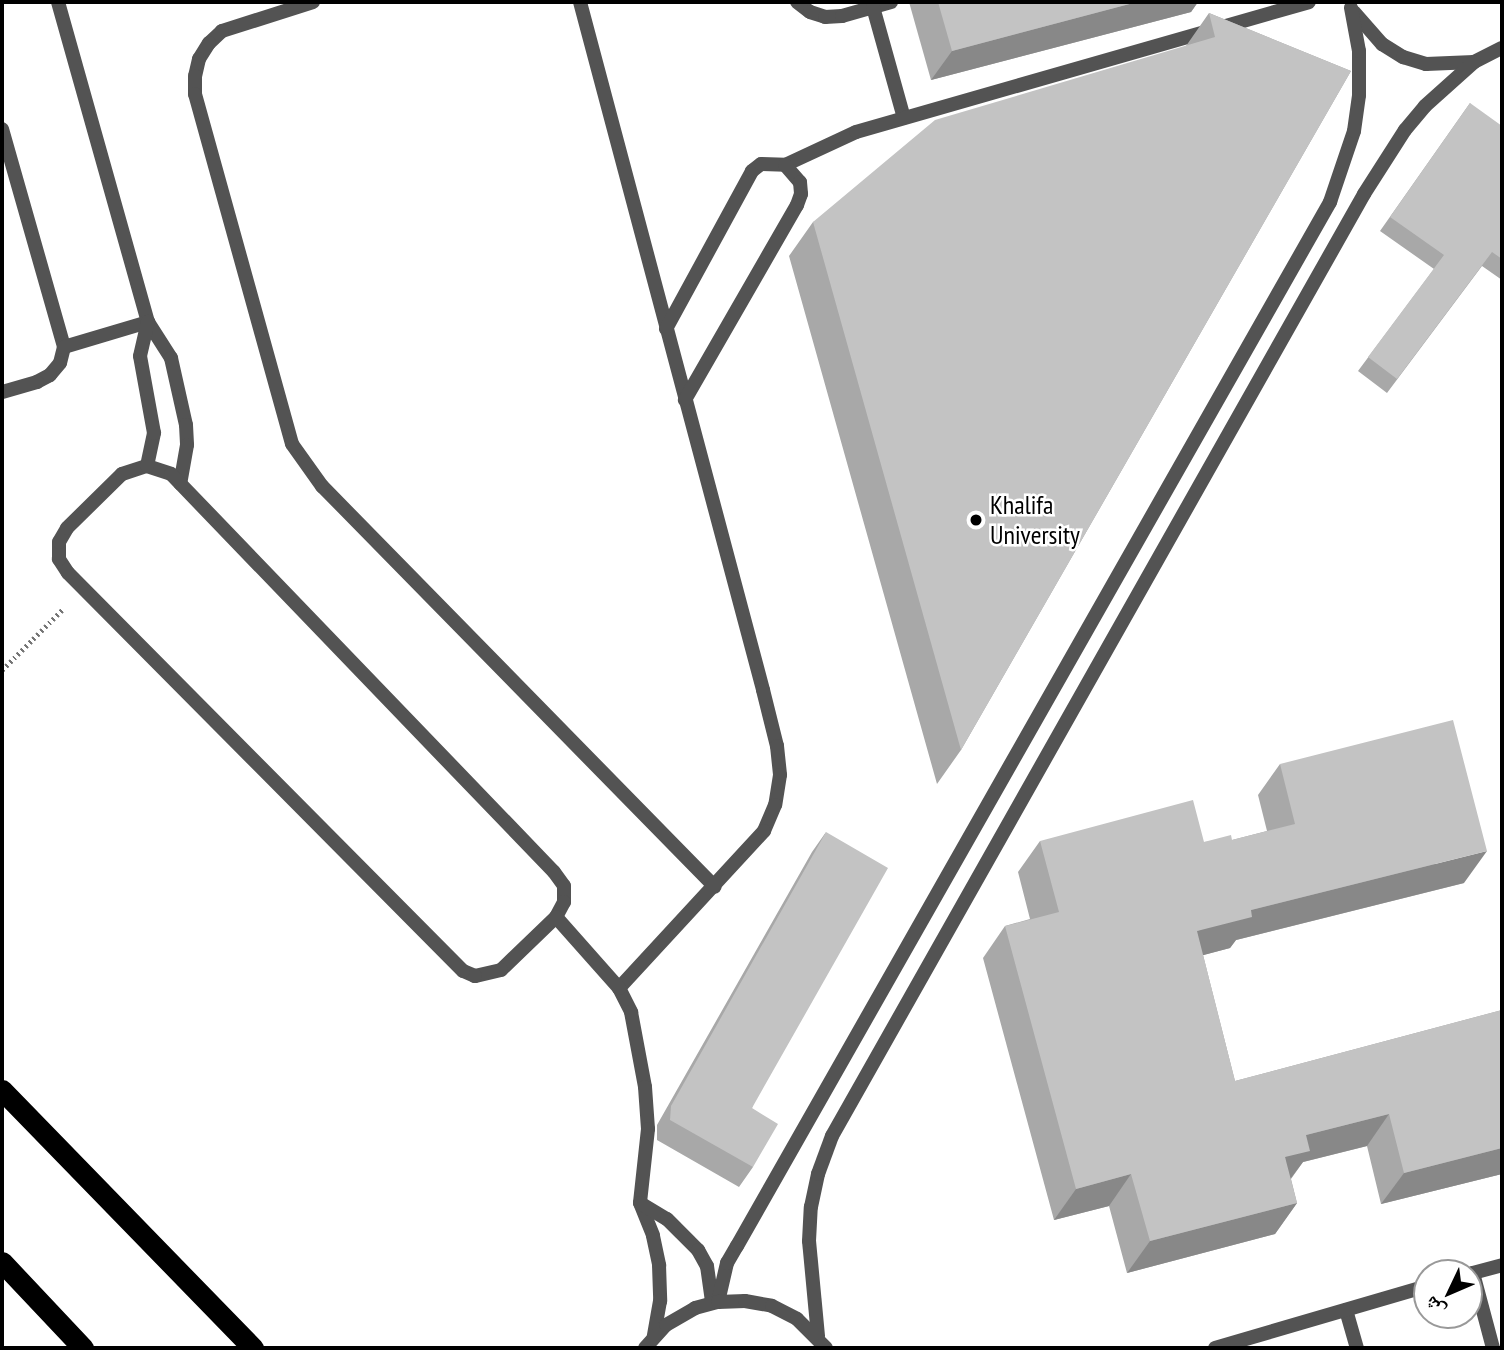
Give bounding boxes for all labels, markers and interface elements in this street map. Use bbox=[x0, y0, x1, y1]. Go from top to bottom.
place label: Khalifa University bbox=[990, 489, 1080, 550]
marker: Khalifa University bbox=[968, 512, 984, 528]
north arrow bbox=[1413, 1259, 1483, 1329]
text: ش bbox=[1419, 1292, 1450, 1323]

